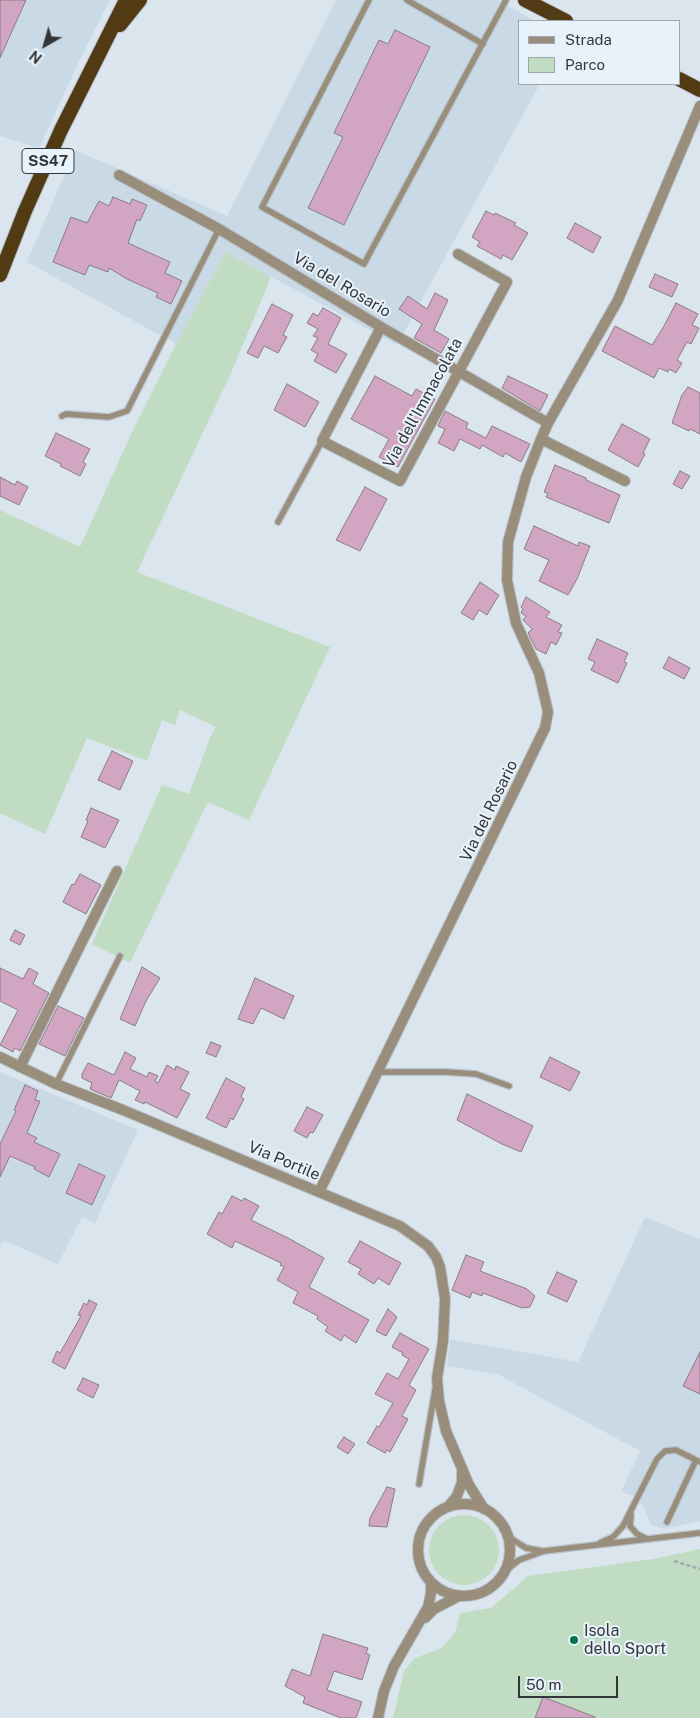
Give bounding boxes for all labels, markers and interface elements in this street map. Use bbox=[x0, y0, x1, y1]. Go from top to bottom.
north arrow bbox=[20, 20, 70, 70]
legend bbox=[518, 20, 680, 85]
text: Strada bbox=[565, 31, 612, 48]
text: N bbox=[27, 47, 45, 67]
text: Parco bbox=[565, 56, 605, 73]
road number: SS47 bbox=[22, 148, 74, 174]
street label: Via del Rosario bbox=[290, 248, 394, 322]
street label: Via dell'Immacolata bbox=[379, 335, 467, 471]
street label: Via del Rosario bbox=[456, 757, 522, 865]
street label: Via Portile bbox=[245, 1137, 323, 1185]
place label: Isola dello Sport bbox=[584, 1621, 666, 1659]
marker: Isola dello Sport bbox=[568, 1634, 580, 1646]
scale bar bbox=[520, 1666, 620, 1698]
text: 50 m bbox=[526, 1676, 561, 1693]

